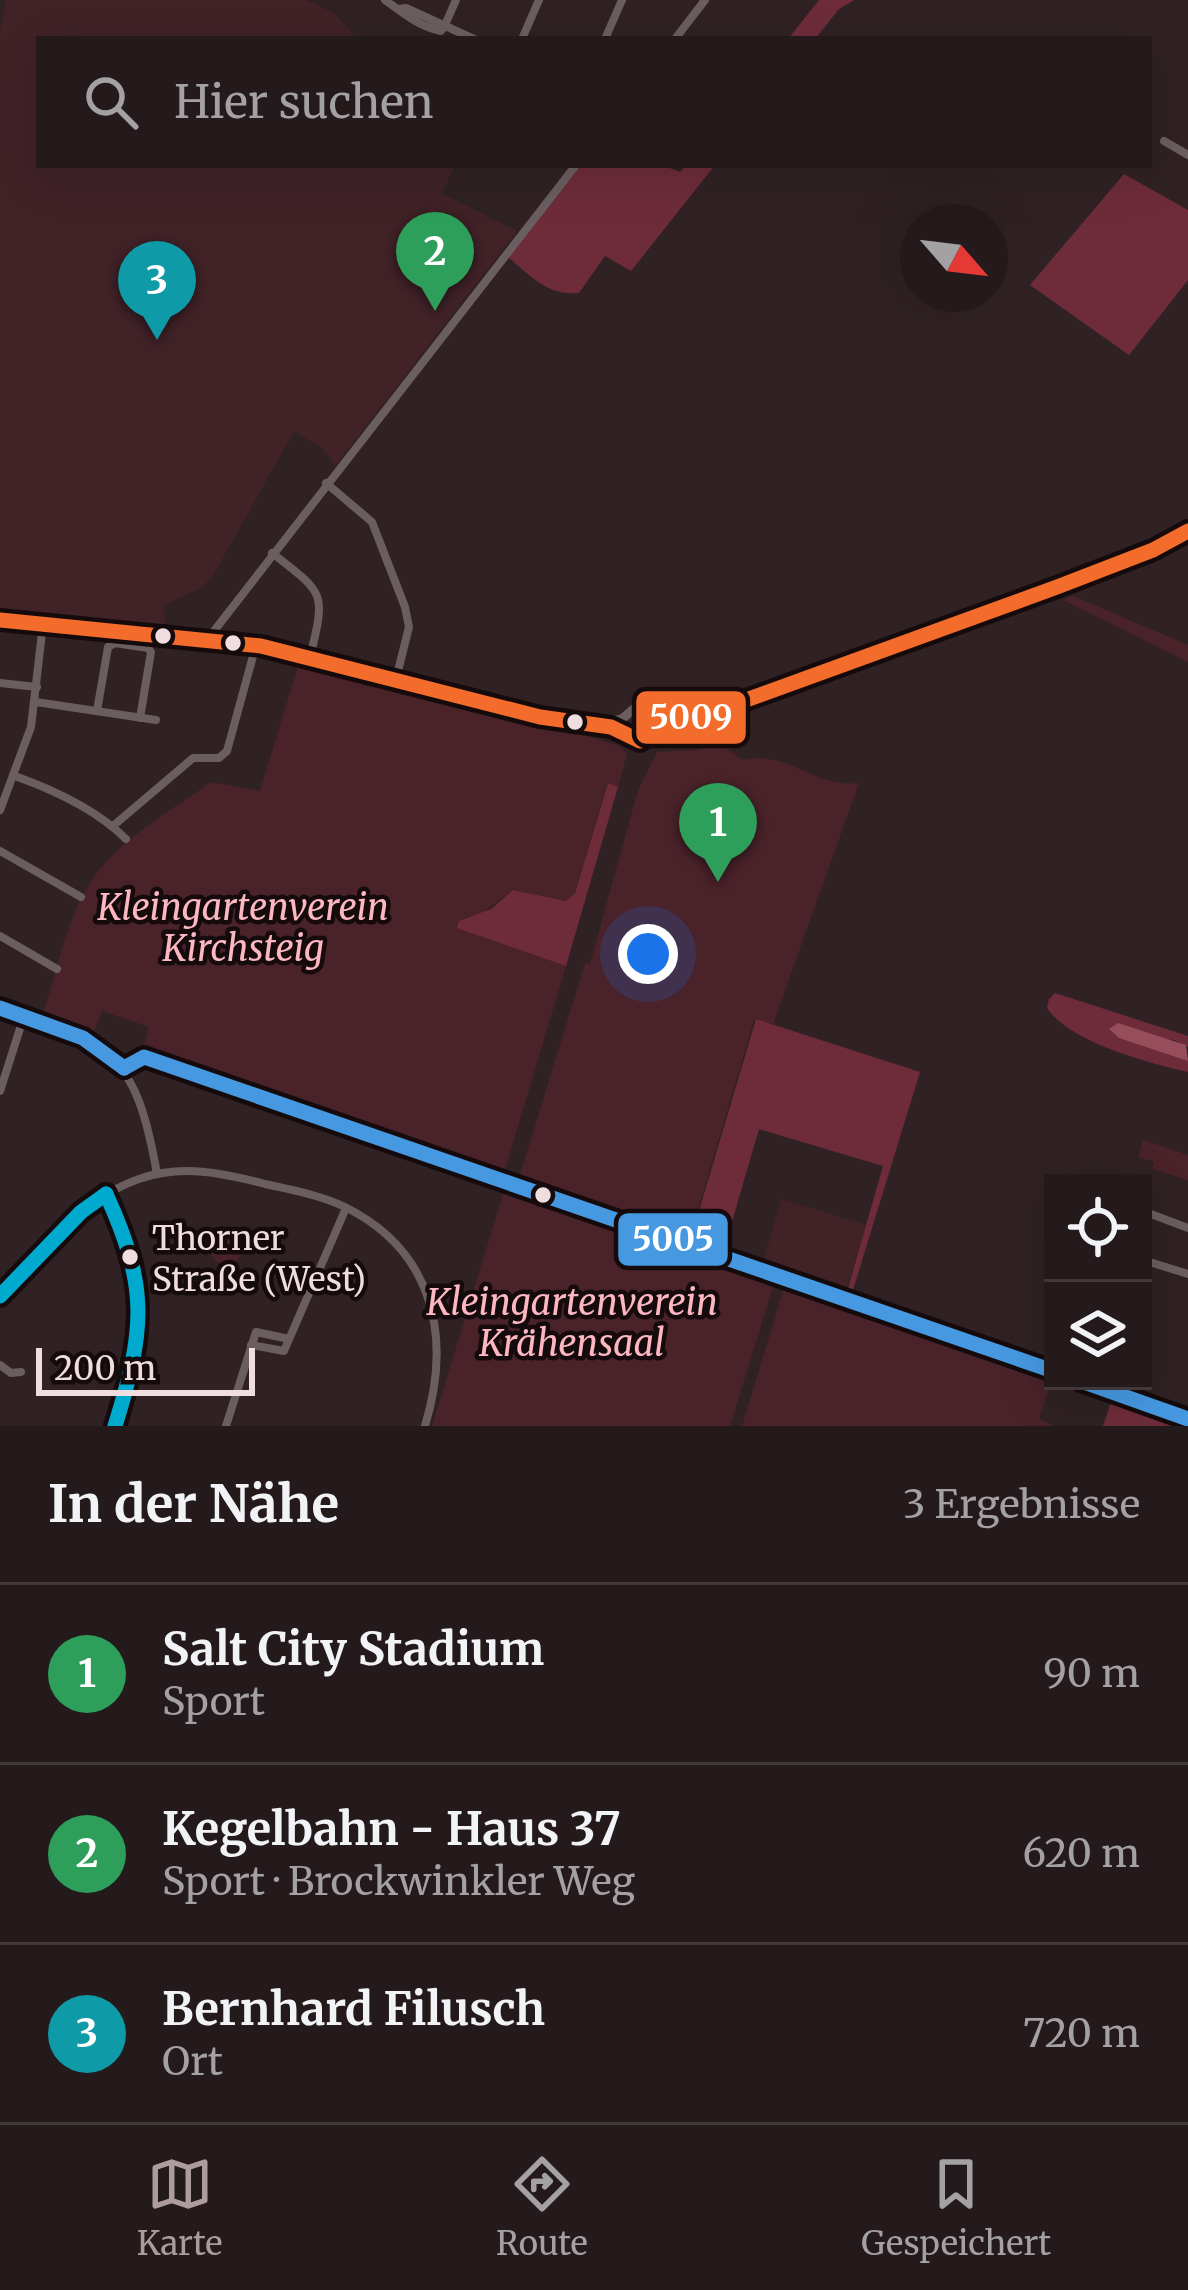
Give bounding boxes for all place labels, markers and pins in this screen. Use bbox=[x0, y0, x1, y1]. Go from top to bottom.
pin: 2 bbox=[396, 212, 474, 311]
pin: 3 bbox=[118, 241, 196, 340]
unlabelled marker bbox=[152, 625, 174, 647]
unlabelled marker bbox=[222, 632, 244, 654]
unlabelled marker bbox=[564, 711, 586, 733]
pin: 1 bbox=[679, 783, 757, 882]
unlabelled marker bbox=[532, 1184, 554, 1206]
place label: Thorner Straße (West) bbox=[152, 1218, 366, 1300]
marker: Thorner Straße (West) bbox=[119, 1246, 141, 1268]

